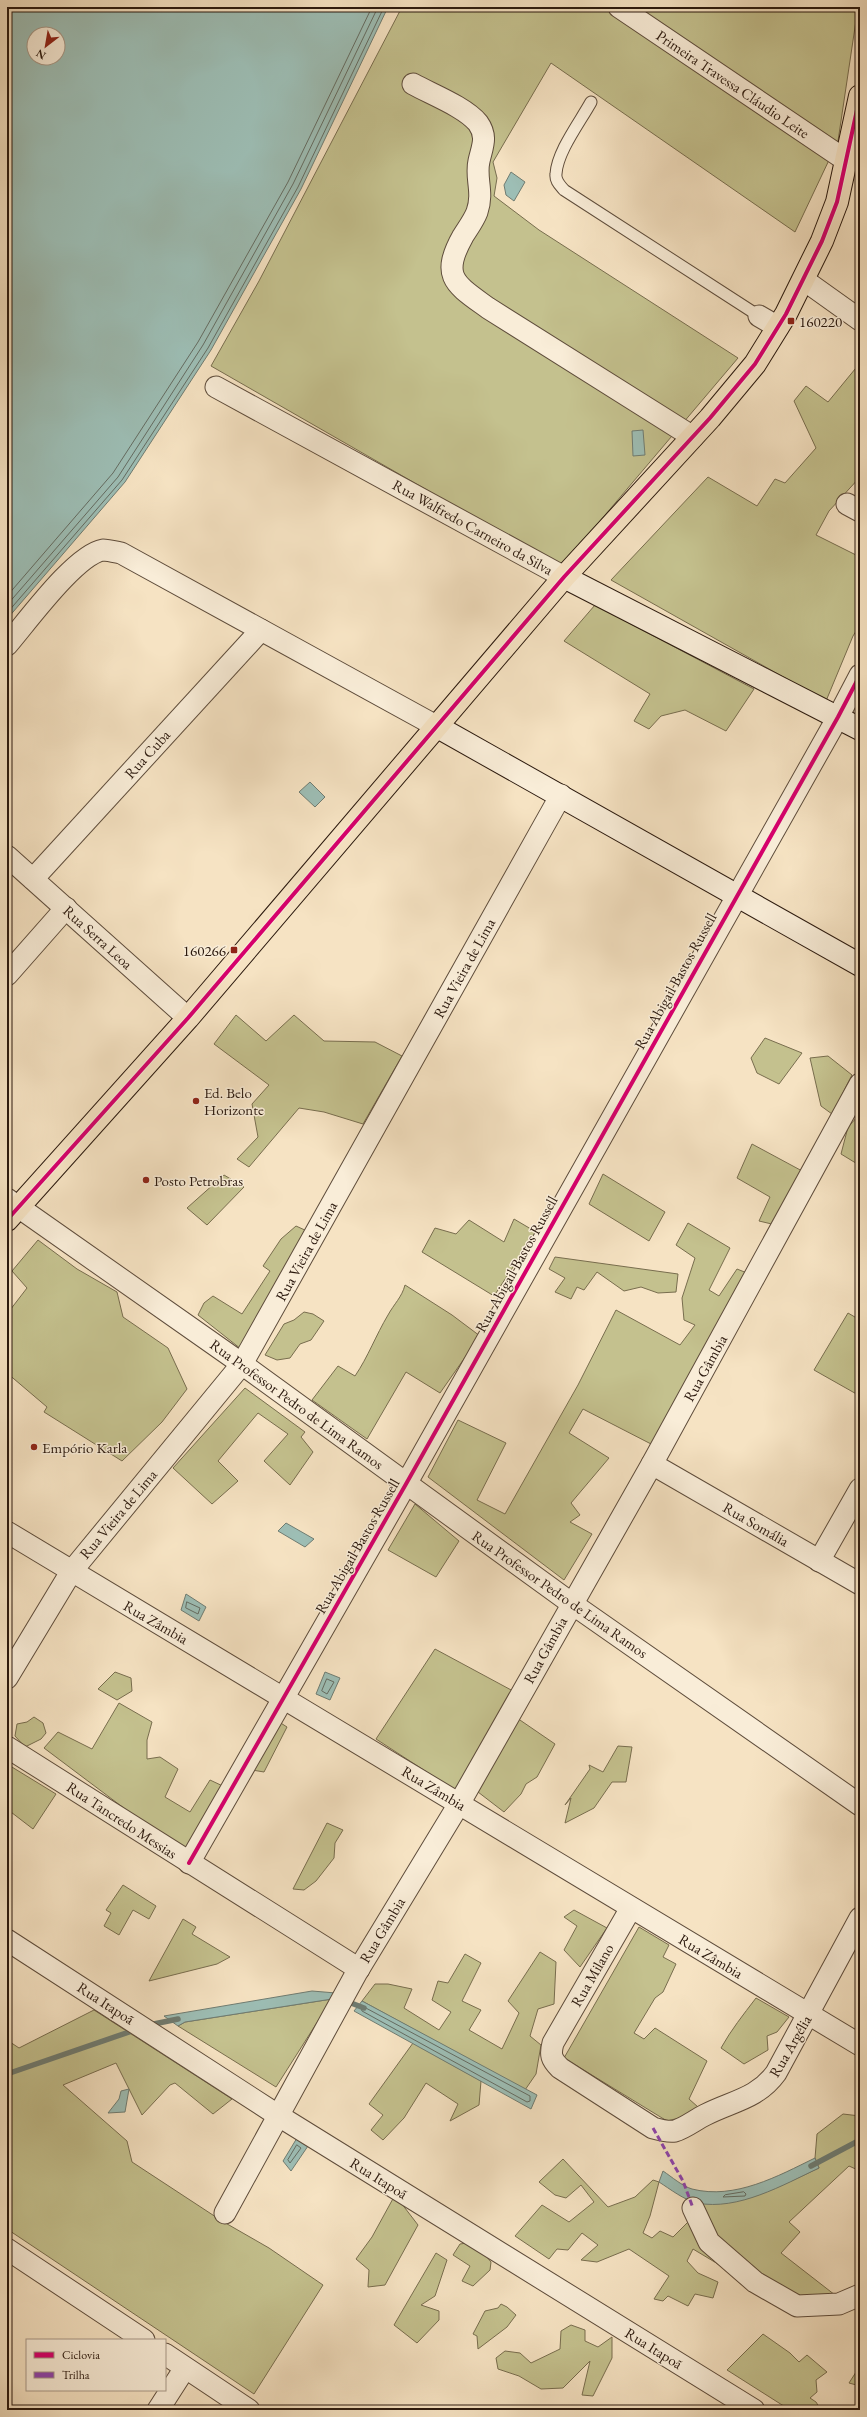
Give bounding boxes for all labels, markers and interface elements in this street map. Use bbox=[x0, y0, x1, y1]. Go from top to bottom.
north arrow bbox=[26, 26, 66, 66]
street label: Primeira Travessa Cláudio Leite bbox=[653, 26, 813, 143]
text: N bbox=[33, 46, 48, 63]
place label: 160220 bbox=[799, 312, 842, 331]
marker: 160220 bbox=[786, 316, 796, 326]
street label: Rua Walfredo Carneiro da Silva bbox=[389, 475, 557, 579]
street label: Rua Cuba bbox=[120, 726, 174, 782]
street label: Rua Serra Leoa bbox=[59, 901, 137, 973]
street label: Rua Abigail Bastos Russell bbox=[630, 909, 721, 1053]
street label: Rua Vieira de Lima bbox=[429, 915, 499, 1021]
place label: 160266 bbox=[183, 941, 226, 960]
marker: 160266 bbox=[229, 945, 239, 955]
place label: Ed. Belo Horizonte bbox=[204, 1083, 264, 1119]
marker: Ed. Belo Horizonte bbox=[191, 1096, 201, 1106]
place label: Posto Petrobras bbox=[154, 1171, 243, 1190]
marker: Posto Petrobras bbox=[141, 1175, 151, 1185]
street label: Rua Abigail Bastos Russell bbox=[471, 1192, 562, 1336]
street label: Rua Vieira de Lima bbox=[271, 1198, 341, 1304]
street label: Rua Gâmbia bbox=[679, 1331, 731, 1405]
street label: Rua Professor Pedro de Lima Ramos bbox=[206, 1335, 388, 1474]
place label: Empório Karla bbox=[42, 1438, 127, 1457]
marker: Empório Karla bbox=[29, 1442, 39, 1452]
street label: Rua Vieira de Lima bbox=[75, 1465, 161, 1563]
street label: Rua Abigail Bastos Russell bbox=[310, 1475, 404, 1617]
street label: Rua Somália bbox=[720, 1498, 792, 1550]
street label: Rua Professor Pedro de Lima Ramos bbox=[469, 1526, 652, 1662]
street label: Rua Zâmbia bbox=[120, 1596, 192, 1648]
street label: Rua Gâmbia bbox=[519, 1613, 571, 1687]
street label: Rua Zâmbia bbox=[398, 1761, 470, 1815]
street label: Rua Tancredo Messias bbox=[63, 1777, 181, 1863]
street label: Rua Gâmbia bbox=[355, 1894, 409, 1966]
street label: Rua Zâmbia bbox=[675, 1929, 747, 1983]
street label: Rua Milano bbox=[566, 1940, 618, 2010]
street label: Rua Itapoã bbox=[74, 1978, 138, 2028]
street label: Rua Argélia bbox=[765, 2012, 815, 2080]
street label: Rua Itapoã bbox=[347, 2153, 411, 2203]
street label: Rua Itapoã bbox=[622, 2323, 686, 2373]
legend bbox=[26, 2339, 166, 2391]
text: Ciclovia bbox=[62, 2347, 100, 2363]
text: Trilha bbox=[62, 2367, 90, 2383]

